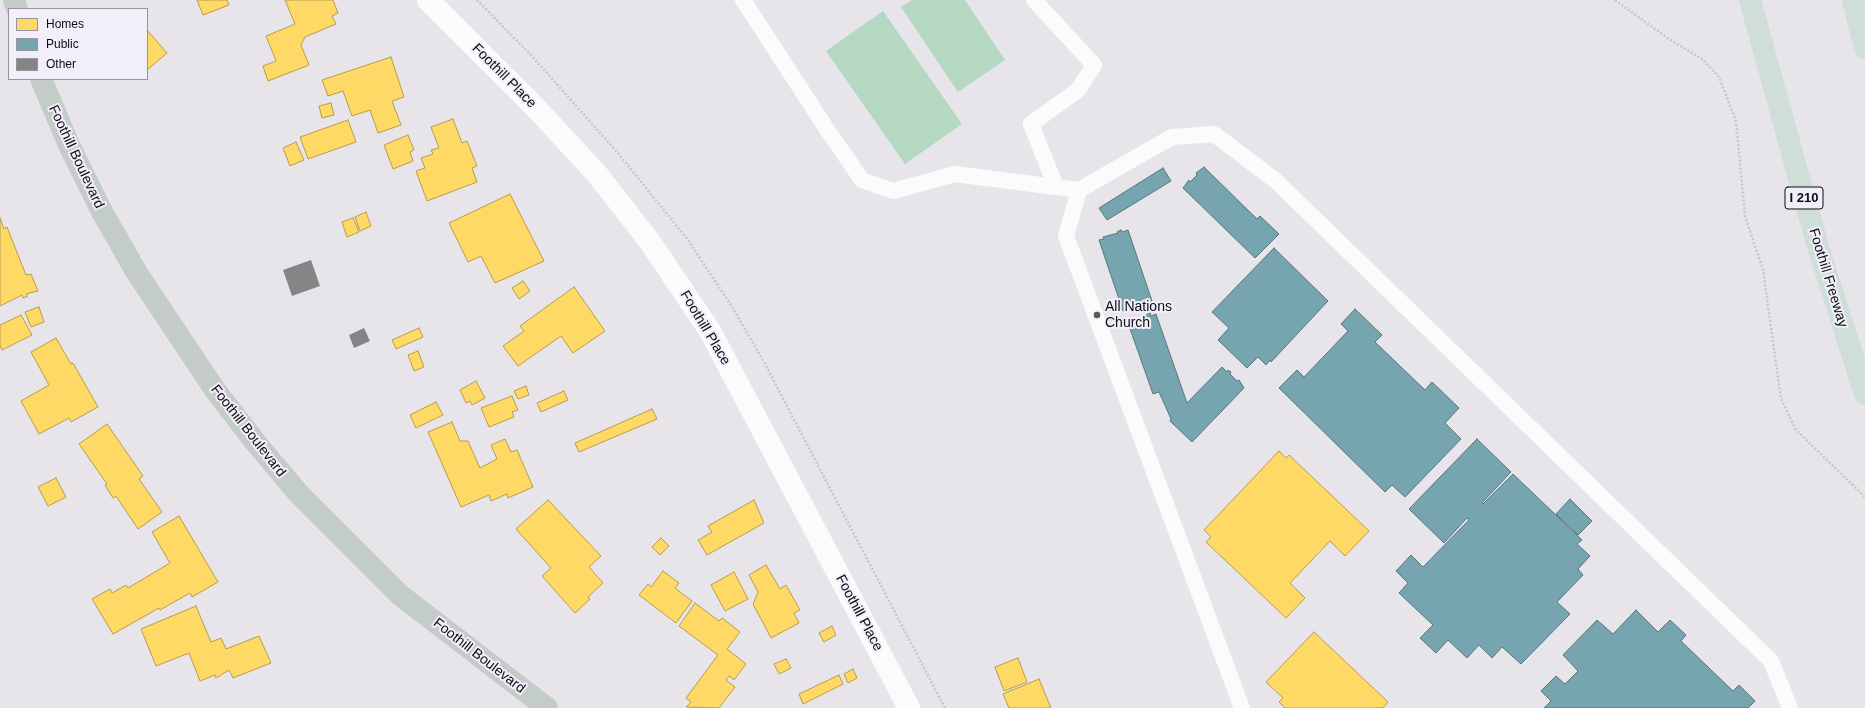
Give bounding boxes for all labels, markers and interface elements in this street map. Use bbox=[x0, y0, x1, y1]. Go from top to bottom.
legend bbox=[8, 8, 148, 80]
text: Homes bbox=[46, 17, 84, 31]
text: Public bbox=[46, 37, 79, 51]
street label: Foothill Place bbox=[468, 40, 540, 112]
text: Other bbox=[46, 57, 76, 71]
street label: Foothill Boulevard bbox=[45, 103, 107, 211]
road number: I 210 bbox=[1785, 187, 1823, 209]
street label: Foothill Freeway bbox=[1805, 226, 1851, 330]
street label: Foothill Place bbox=[676, 288, 734, 368]
place label: All Nations Church bbox=[1105, 299, 1172, 332]
marker: All Nations Church bbox=[1092, 310, 1102, 320]
street label: Foothill Boulevard bbox=[207, 382, 289, 480]
street label: Foothill Place bbox=[832, 572, 886, 654]
street label: Foothill Boulevard bbox=[430, 615, 528, 697]

